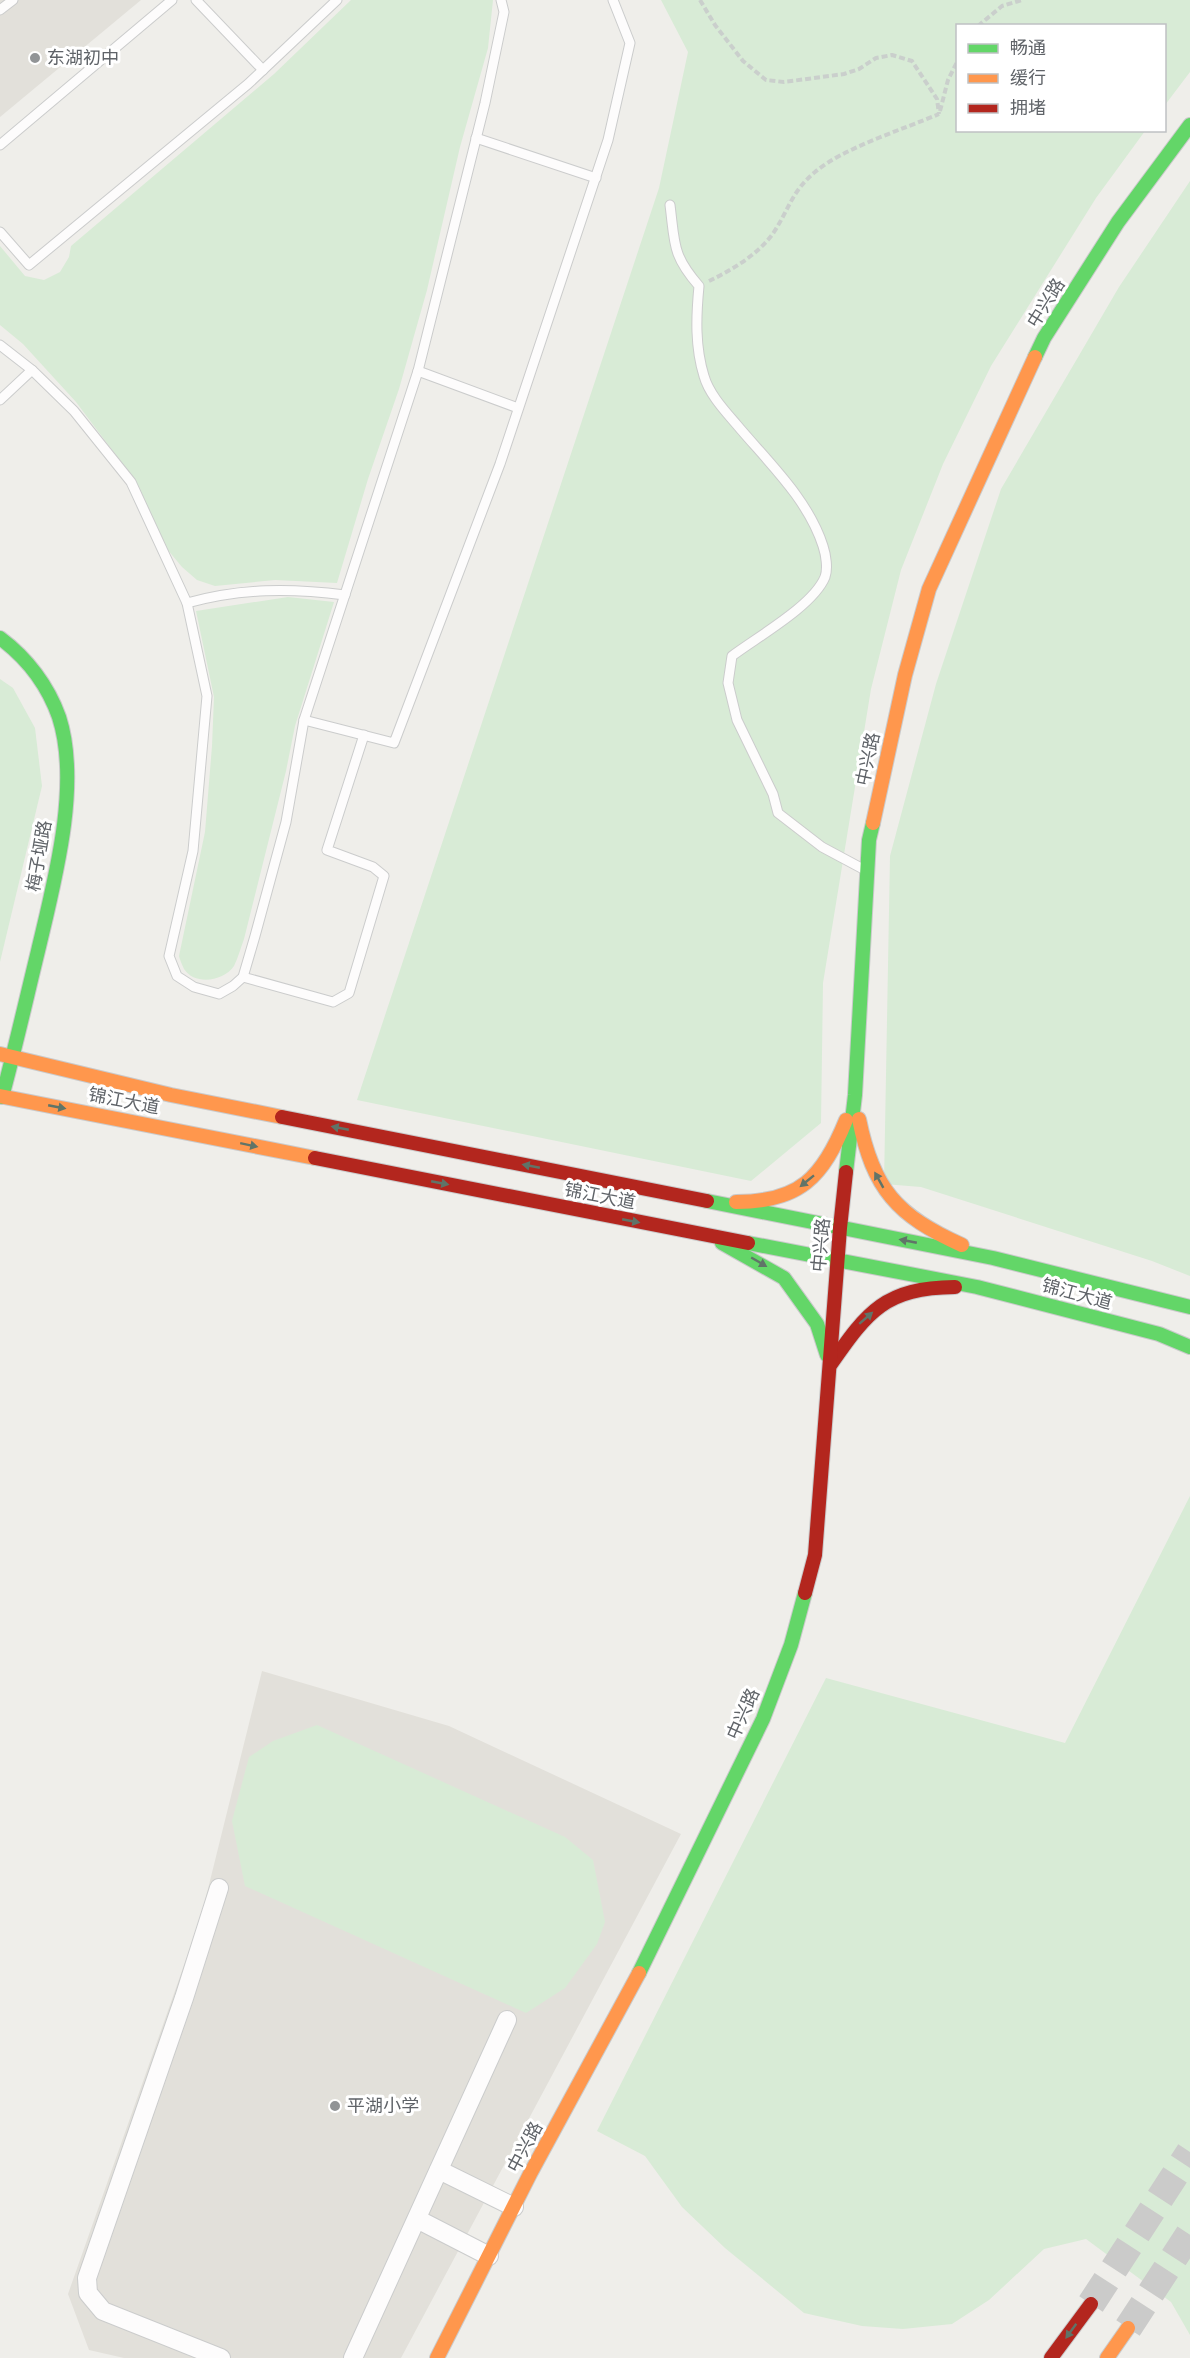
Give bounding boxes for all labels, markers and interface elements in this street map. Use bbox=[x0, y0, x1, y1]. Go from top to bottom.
legend bbox=[956, 24, 1166, 132]
text: 畅通 bbox=[1010, 37, 1046, 59]
place label: 东湖初中 bbox=[47, 47, 119, 69]
marker: 东湖初中 bbox=[28, 51, 42, 65]
text: 缓行 bbox=[1010, 67, 1046, 89]
text: 拥堵 bbox=[1010, 97, 1046, 119]
street label: 中兴路 bbox=[1022, 274, 1070, 332]
street label: 中兴路 bbox=[852, 730, 884, 788]
street label: 梅子垭路 bbox=[22, 819, 56, 893]
street label: 锦江大道 bbox=[87, 1083, 161, 1119]
one-way arrow bbox=[48, 1103, 67, 1112]
one-way arrow bbox=[330, 1123, 349, 1132]
one-way arrow bbox=[240, 1140, 258, 1150]
one-way arrow bbox=[522, 1161, 541, 1170]
one-way arrow bbox=[873, 1172, 884, 1188]
one-way arrow bbox=[799, 1175, 815, 1187]
street label: 锦江大道 bbox=[563, 1178, 637, 1214]
one-way arrow bbox=[431, 1179, 450, 1188]
one-way arrow bbox=[622, 1217, 641, 1226]
street label: 中兴路 bbox=[808, 1217, 834, 1273]
one-way arrow bbox=[898, 1236, 917, 1245]
one-way arrow bbox=[750, 1257, 767, 1267]
street label: 锦江大道 bbox=[1039, 1274, 1115, 1314]
one-way arrow bbox=[858, 1312, 873, 1325]
street label: 中兴路 bbox=[722, 1685, 764, 1743]
place label: 平湖小学 bbox=[347, 2095, 419, 2117]
marker: 平湖小学 bbox=[328, 2099, 342, 2113]
street label: 中兴路 bbox=[503, 2118, 547, 2176]
one-way arrow bbox=[1065, 2323, 1077, 2339]

